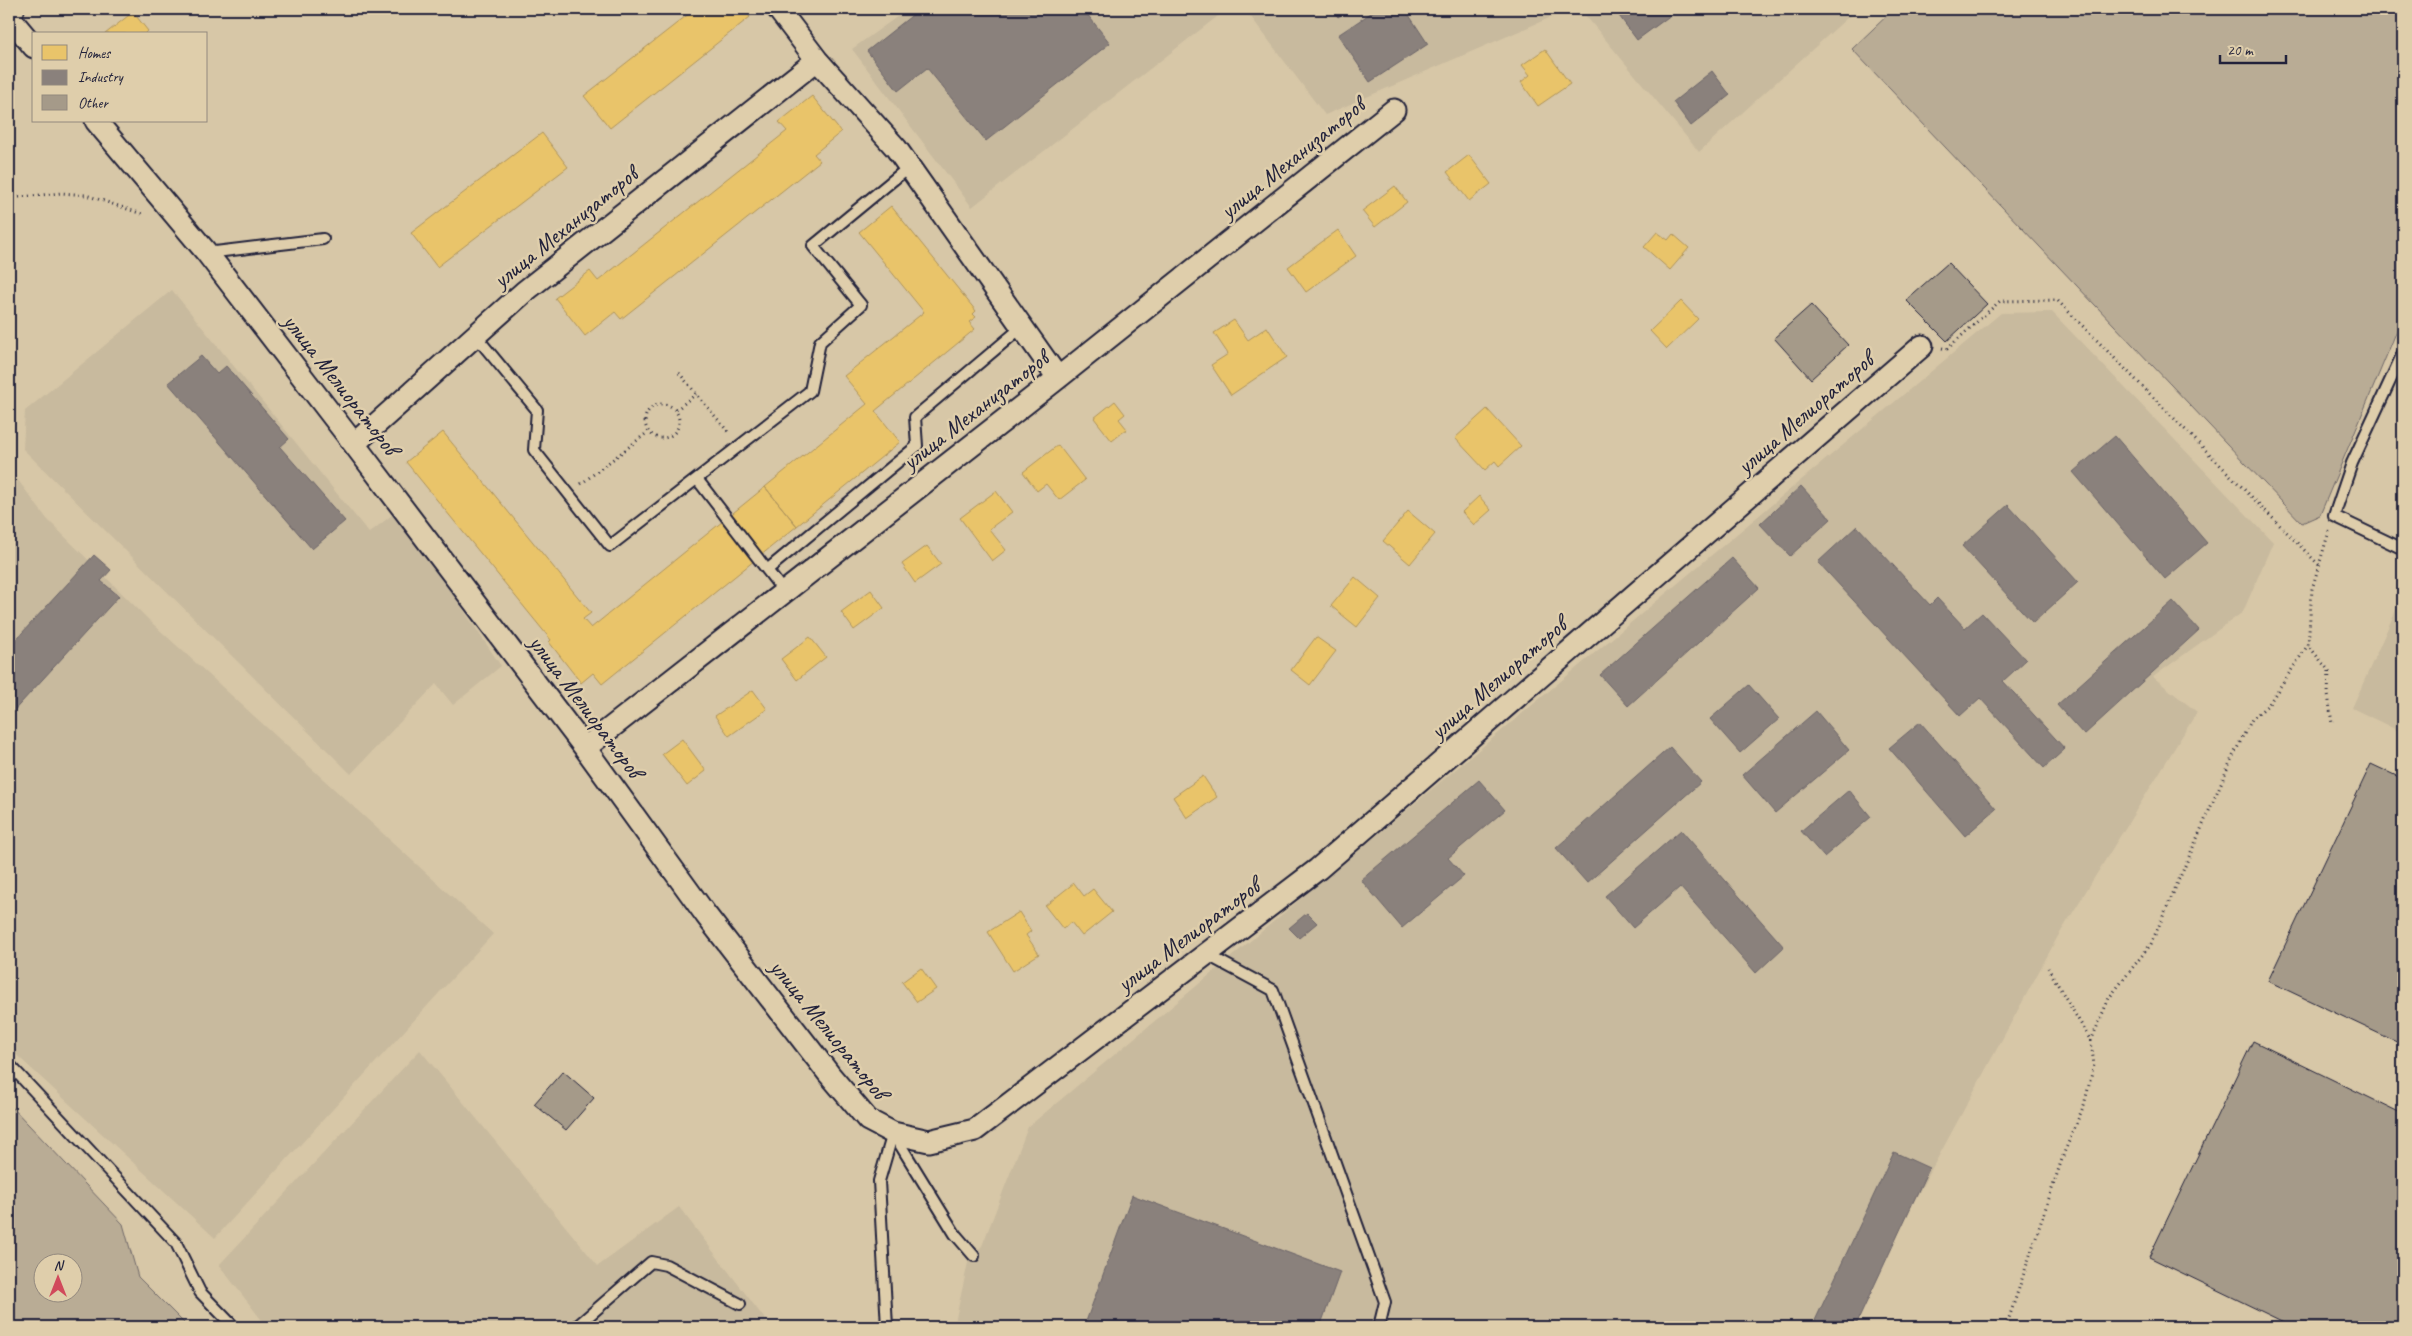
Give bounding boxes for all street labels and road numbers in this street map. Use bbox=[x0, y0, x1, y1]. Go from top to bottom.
street label: улица Механизаторов bbox=[1212, 88, 1374, 227]
street label: улица Механизаторов bbox=[485, 157, 647, 296]
street label: улица Мелиораторов bbox=[275, 306, 409, 465]
street label: улица Механизаторов bbox=[894, 341, 1057, 478]
street label: улица Мелиораторов bbox=[1729, 342, 1884, 482]
street label: улица Мелиораторов bbox=[1422, 607, 1577, 747]
street label: улица Мелиораторов bbox=[521, 627, 653, 788]
street label: улица Мелиораторов bbox=[1109, 868, 1270, 1000]
street label: улица Мелиораторов bbox=[762, 951, 898, 1109]

